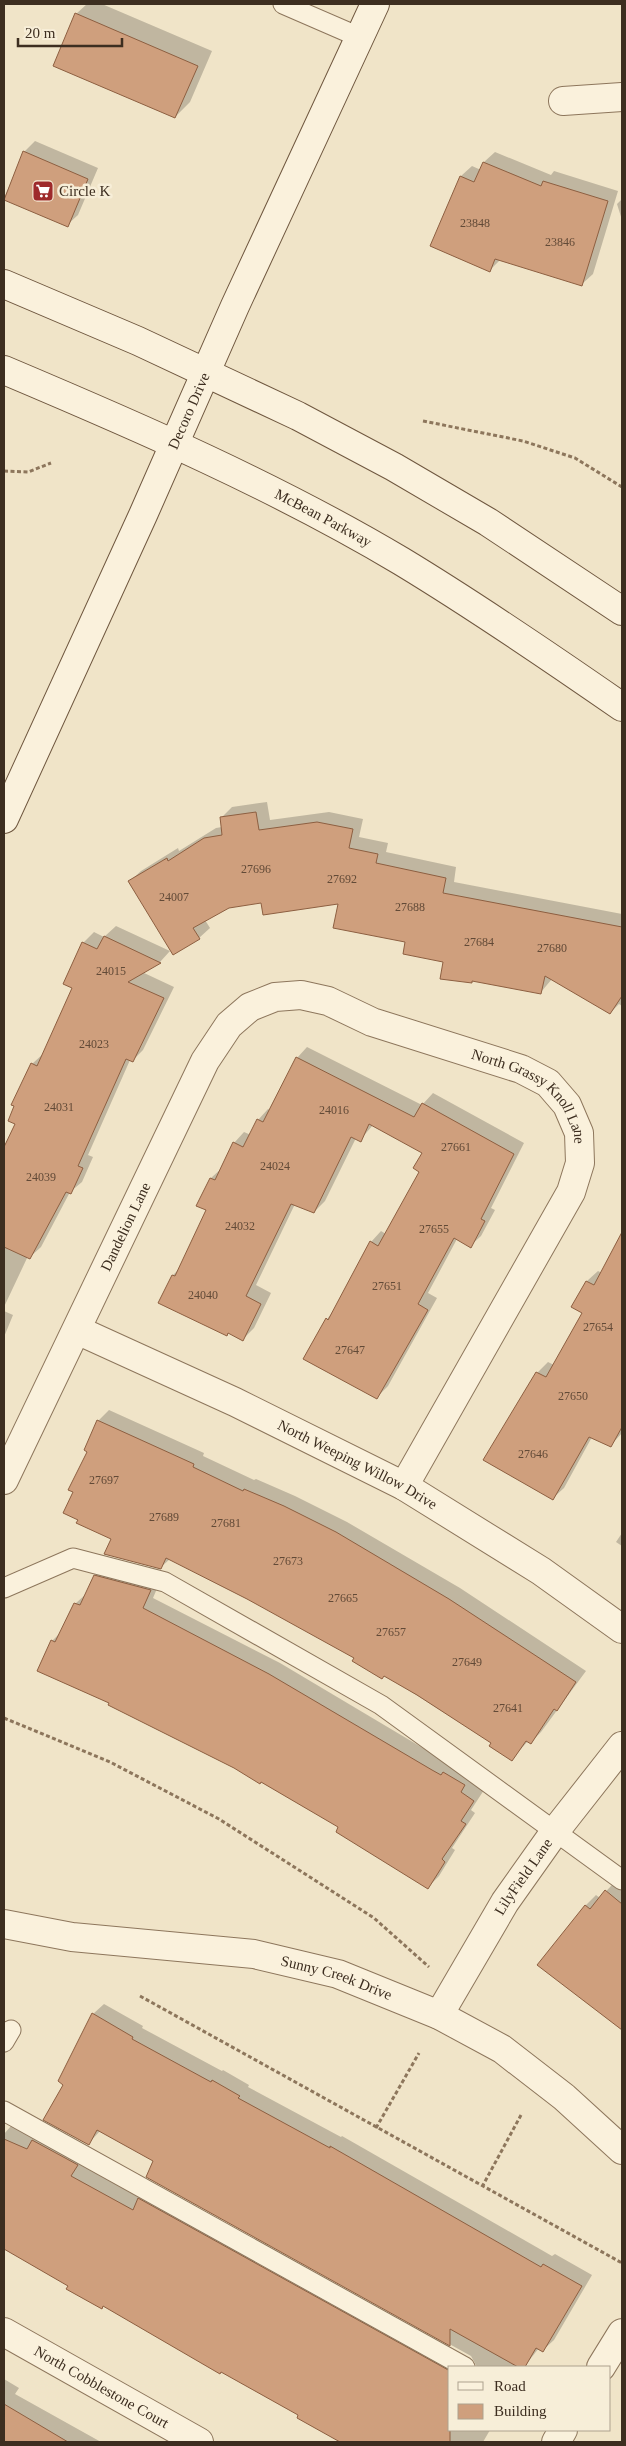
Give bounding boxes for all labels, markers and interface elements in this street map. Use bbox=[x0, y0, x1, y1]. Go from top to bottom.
scale bar bbox=[18, 15, 121, 47]
text: 20 m bbox=[25, 25, 56, 41]
supermarket icon: Circle K bbox=[31, 179, 55, 203]
place label: Circle K bbox=[59, 183, 110, 199]
house number: 23848 bbox=[460, 216, 490, 230]
house number: 23846 bbox=[545, 235, 575, 249]
street label: Decoro Drive bbox=[165, 370, 213, 452]
street label: McBean Parkway bbox=[272, 486, 375, 550]
house number: 27696 bbox=[241, 862, 271, 876]
house number: 27692 bbox=[327, 872, 357, 886]
house number: 24007 bbox=[159, 890, 189, 904]
house number: 27688 bbox=[395, 900, 425, 914]
house number: 27684 bbox=[464, 935, 494, 949]
house number: 27680 bbox=[537, 941, 567, 955]
house number: 24015 bbox=[96, 964, 126, 978]
house number: 24023 bbox=[79, 1037, 109, 1051]
street label: North Grassy Knoll Lane bbox=[470, 1046, 587, 1144]
house number: 24031 bbox=[44, 1100, 74, 1114]
house number: 24016 bbox=[319, 1103, 349, 1117]
house number: 27661 bbox=[441, 1140, 471, 1154]
house number: 24024 bbox=[260, 1159, 290, 1173]
house number: 24039 bbox=[26, 1170, 56, 1184]
street label: Dandelion Lane bbox=[98, 1179, 154, 1274]
house number: 24032 bbox=[225, 1219, 255, 1233]
house number: 27655 bbox=[419, 1222, 449, 1236]
house number: 27651 bbox=[372, 1279, 402, 1293]
house number: 24040 bbox=[188, 1288, 218, 1302]
house number: 27654 bbox=[583, 1320, 613, 1334]
house number: 27647 bbox=[335, 1343, 365, 1357]
house number: 27650 bbox=[558, 1389, 588, 1403]
street label: North Weeping Willow Drive bbox=[275, 1417, 440, 1513]
house number: 27646 bbox=[518, 1447, 548, 1461]
house number: 27697 bbox=[89, 1473, 119, 1487]
house number: 27689 bbox=[149, 1510, 179, 1524]
house number: 27681 bbox=[211, 1516, 241, 1530]
house number: 27673 bbox=[273, 1554, 303, 1568]
house number: 27665 bbox=[328, 1591, 358, 1605]
house number: 27657 bbox=[376, 1625, 406, 1639]
house number: 27649 bbox=[452, 1655, 482, 1669]
house number: 27641 bbox=[493, 1701, 523, 1715]
street label: LilyField Lane bbox=[491, 1835, 556, 1918]
street label: Sunny Creek Drive bbox=[279, 1953, 395, 2003]
street label: North Cobblestone Court bbox=[32, 2343, 172, 2432]
legend bbox=[448, 2366, 611, 2431]
text: Road bbox=[494, 2378, 526, 2394]
text: Building bbox=[494, 2403, 547, 2419]

